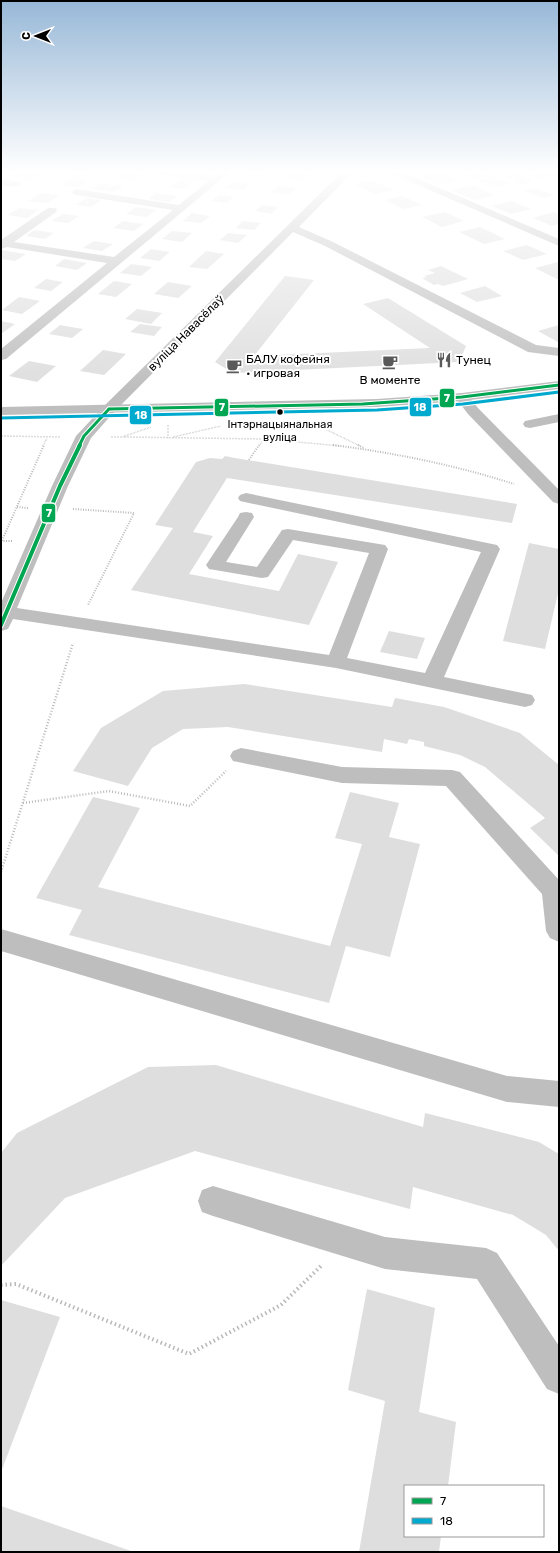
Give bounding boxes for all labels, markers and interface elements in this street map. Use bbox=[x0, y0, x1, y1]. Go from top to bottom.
north arrow bbox=[16, 16, 56, 56]
text: С bbox=[20, 32, 33, 40]
street label: вуліца Навасёлаў bbox=[145, 292, 227, 374]
restaurant icon: Тунец bbox=[435, 351, 453, 369]
place label: БАЛУ кофейня • игровая bbox=[246, 352, 330, 380]
cafe icon: В моменте bbox=[381, 353, 399, 371]
place label: Тунец bbox=[456, 353, 492, 367]
cafe icon: БАЛУ кофейня • игровая bbox=[225, 357, 243, 375]
place label: В моменте bbox=[359, 373, 421, 387]
line badge: 7 bbox=[439, 388, 455, 408]
text: 7 bbox=[444, 392, 451, 405]
line badge: 18 bbox=[409, 397, 432, 417]
line badge: 7 bbox=[214, 398, 229, 417]
text: 7 bbox=[219, 401, 226, 414]
text: 18 bbox=[414, 401, 426, 414]
line badge: 18 bbox=[129, 405, 152, 425]
marker: Інтэрнацыянальная вуліца bbox=[275, 407, 285, 417]
text: 18 bbox=[135, 409, 147, 422]
place label: Інтэрнацыянальная вуліца bbox=[228, 418, 332, 444]
line badge: 7 bbox=[41, 503, 56, 523]
text: 7 bbox=[46, 507, 53, 520]
legend bbox=[404, 1485, 544, 1537]
text: 7 bbox=[440, 1494, 446, 1508]
text: 18 bbox=[440, 1514, 453, 1528]

